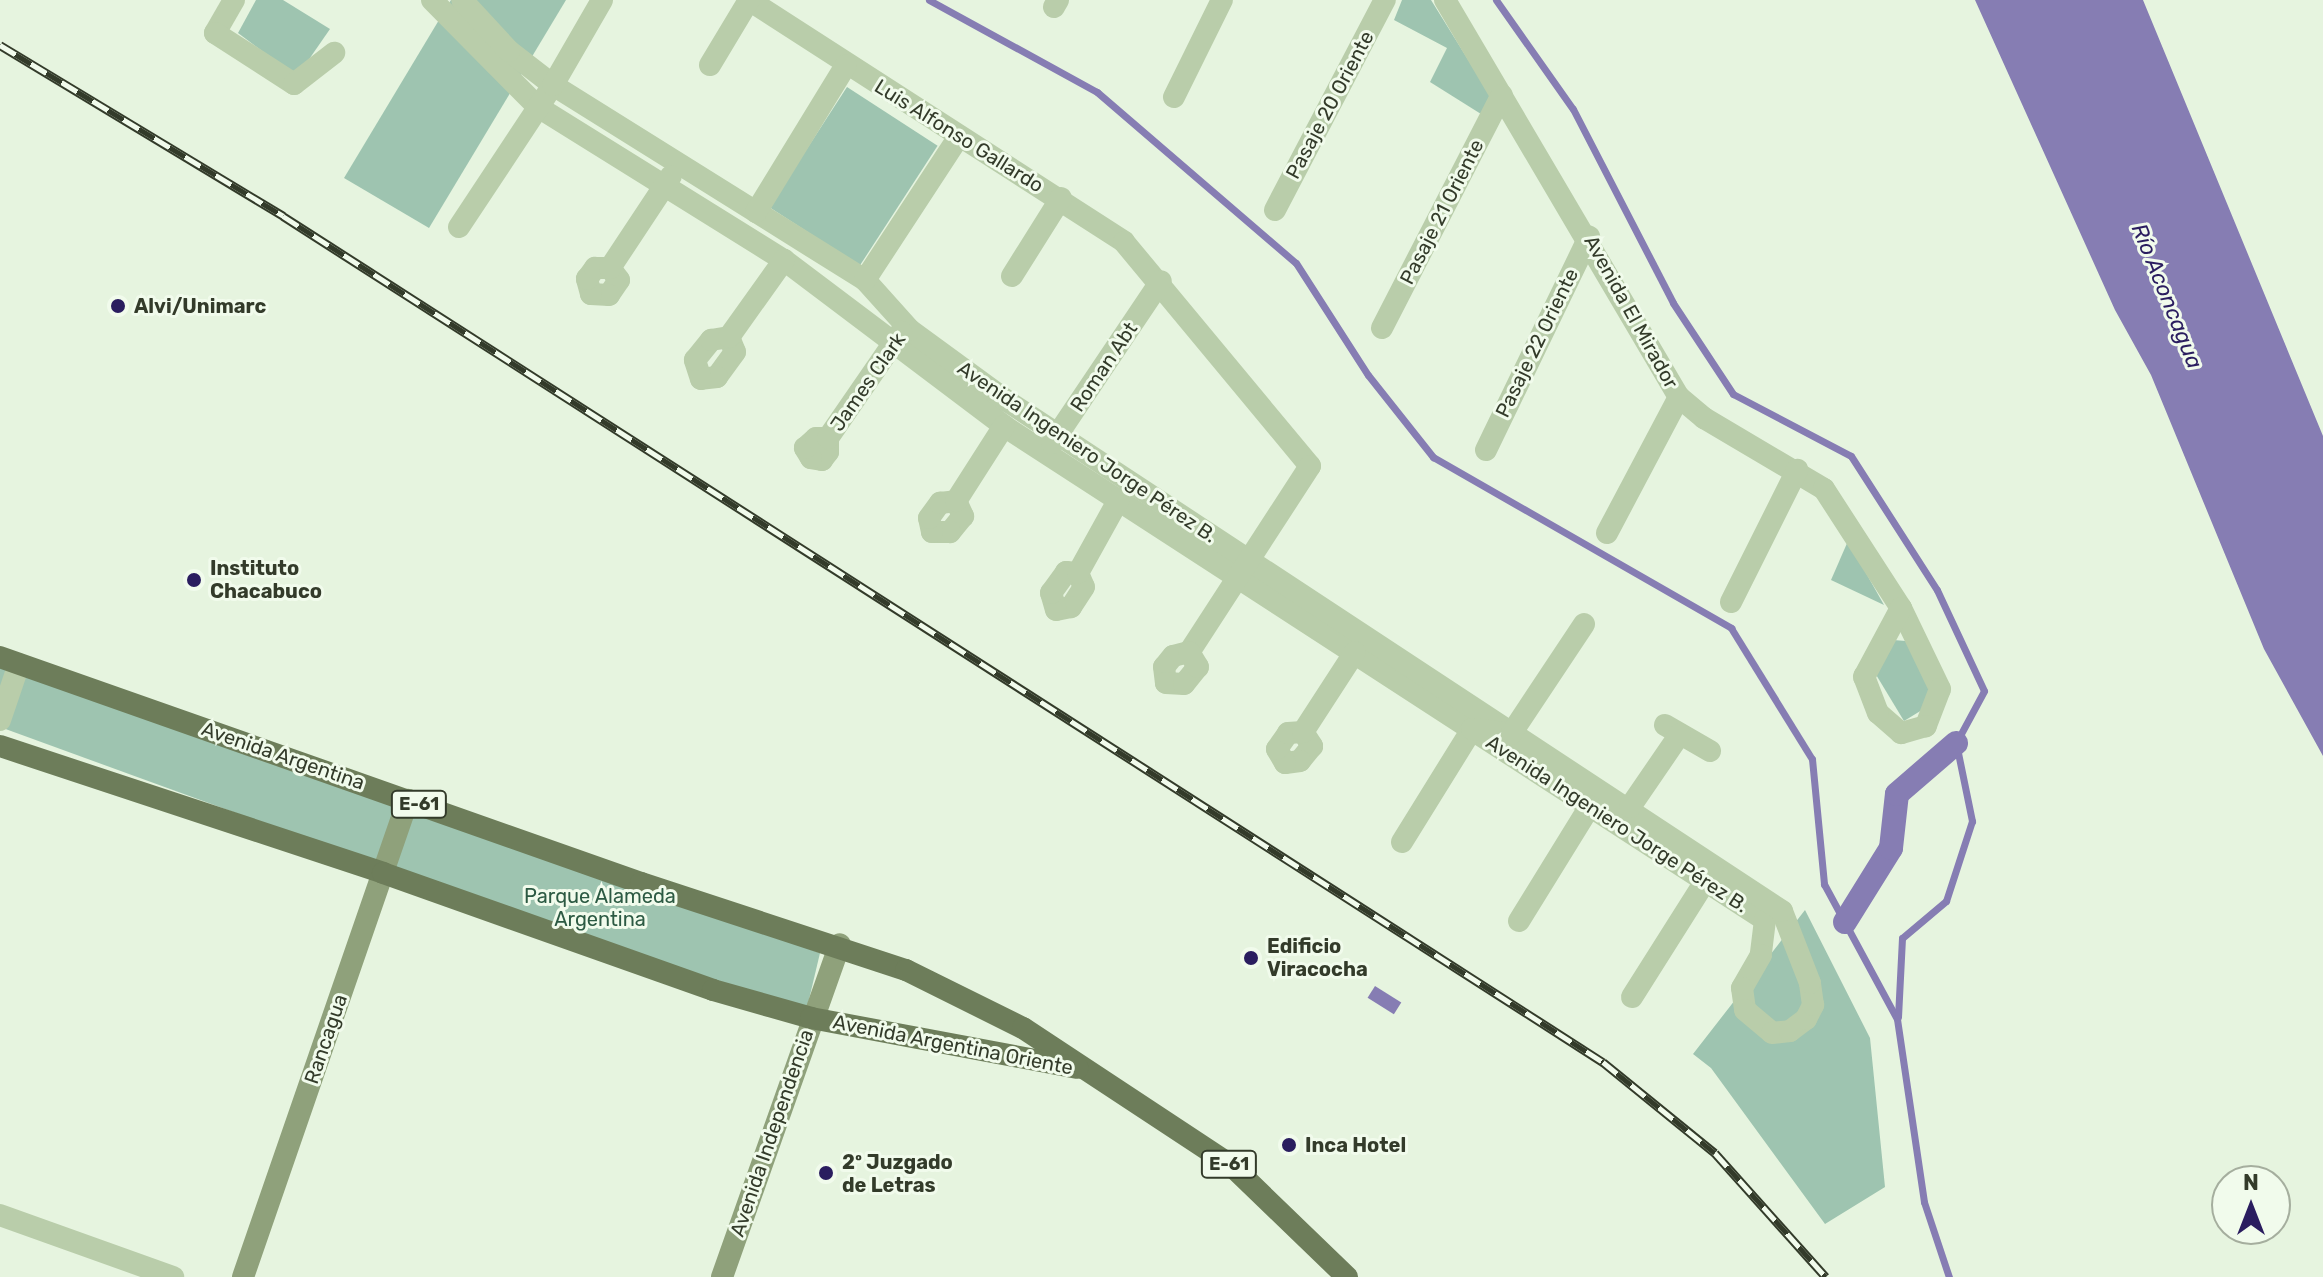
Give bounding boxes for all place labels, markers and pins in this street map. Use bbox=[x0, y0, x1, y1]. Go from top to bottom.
place label: Alvi/Unimarc bbox=[134, 294, 266, 318]
marker: Alvi/Unimarc bbox=[109, 297, 127, 315]
place label: Instituto Chacabuco bbox=[210, 556, 322, 603]
marker: Instituto Chacabuco bbox=[185, 571, 203, 589]
place label: Edificio Viracocha bbox=[1267, 934, 1368, 981]
marker: Edificio Viracocha bbox=[1242, 949, 1260, 967]
place label: Inca Hotel bbox=[1305, 1133, 1406, 1157]
marker: Inca Hotel bbox=[1280, 1136, 1298, 1154]
place label: 2º Juzgado de Letras bbox=[842, 1150, 953, 1197]
marker: 2º Juzgado de Letras bbox=[817, 1164, 835, 1182]

